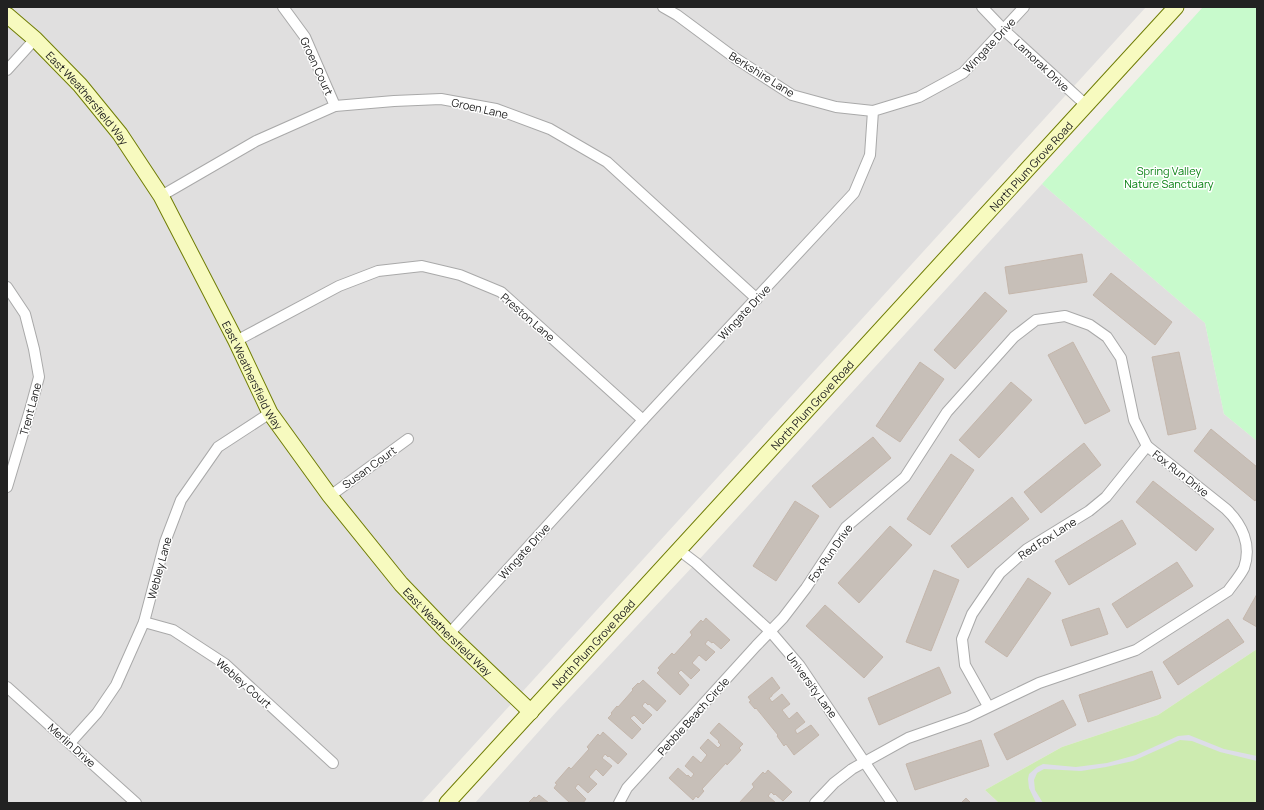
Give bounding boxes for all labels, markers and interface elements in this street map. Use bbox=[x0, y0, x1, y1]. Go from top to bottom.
street label: Wingate Drive bbox=[960, 14, 1019, 76]
street label: Groen Court bbox=[297, 35, 337, 97]
street label: Lamorak Drive bbox=[1011, 35, 1073, 95]
street label: East Weathersfield Way bbox=[43, 48, 133, 148]
street label: Berkshire Lane bbox=[726, 48, 798, 100]
street label: Groen Lane bbox=[450, 94, 510, 122]
street label: North Plum Grove Road bbox=[986, 118, 1075, 214]
park label: Spring Valley Nature Sanctuary bbox=[1124, 163, 1214, 191]
street label: Wingate Drive bbox=[715, 281, 774, 343]
street label: Preston Lane bbox=[498, 289, 559, 345]
street label: East Weathersfield Way bbox=[219, 318, 287, 432]
street label: North Plum Grove Road bbox=[767, 357, 857, 453]
street label: Trent Lane bbox=[16, 380, 44, 437]
street label: Susan Court bbox=[339, 442, 399, 492]
street label: Fox Run Drive bbox=[1150, 446, 1213, 500]
street label: Red Fox Lane bbox=[1015, 513, 1079, 562]
street label: Wingate Drive bbox=[495, 519, 553, 582]
street label: Fox Run Drive bbox=[804, 521, 856, 585]
street label: Webley Lane bbox=[143, 535, 175, 601]
street label: East Weathersfield Way bbox=[400, 584, 496, 679]
street label: North Plum Grove Road bbox=[548, 596, 638, 692]
street label: University Lane bbox=[783, 649, 841, 721]
street label: Webley Court bbox=[213, 655, 275, 711]
street label: Pebble Beach Circle bbox=[654, 673, 733, 758]
street label: Merlin Drive bbox=[45, 720, 99, 771]

